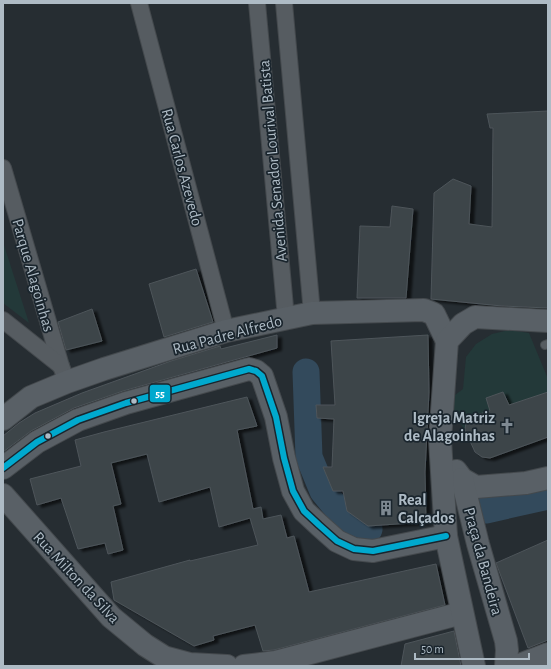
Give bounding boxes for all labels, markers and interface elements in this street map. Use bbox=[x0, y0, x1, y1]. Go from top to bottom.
street label: Avenida Senador Lourival Batista bbox=[256, 59, 290, 262]
street label: Rua Carlos Azevedo bbox=[159, 107, 205, 228]
street label: Parque Alagoinhas bbox=[9, 217, 57, 334]
street label: Rua Padre Alfredo bbox=[171, 313, 284, 357]
line badge: 55 bbox=[149, 384, 171, 403]
text: 55 bbox=[155, 388, 165, 399]
unlabelled marker bbox=[129, 396, 139, 406]
place label: Igreja Matriz de Alagoinhas bbox=[404, 410, 495, 444]
church icon: Igreja Matriz de Alagoinhas bbox=[498, 417, 516, 435]
unlabelled marker bbox=[43, 431, 53, 441]
place label: Real Calçados bbox=[398, 492, 454, 526]
building icon: Real Calçados bbox=[377, 499, 395, 517]
street label: Praça da Bandeira bbox=[461, 506, 505, 617]
street label: Rua Milton da Silva bbox=[30, 529, 122, 626]
scale bar bbox=[415, 635, 529, 661]
text: 50 m bbox=[421, 643, 444, 655]

